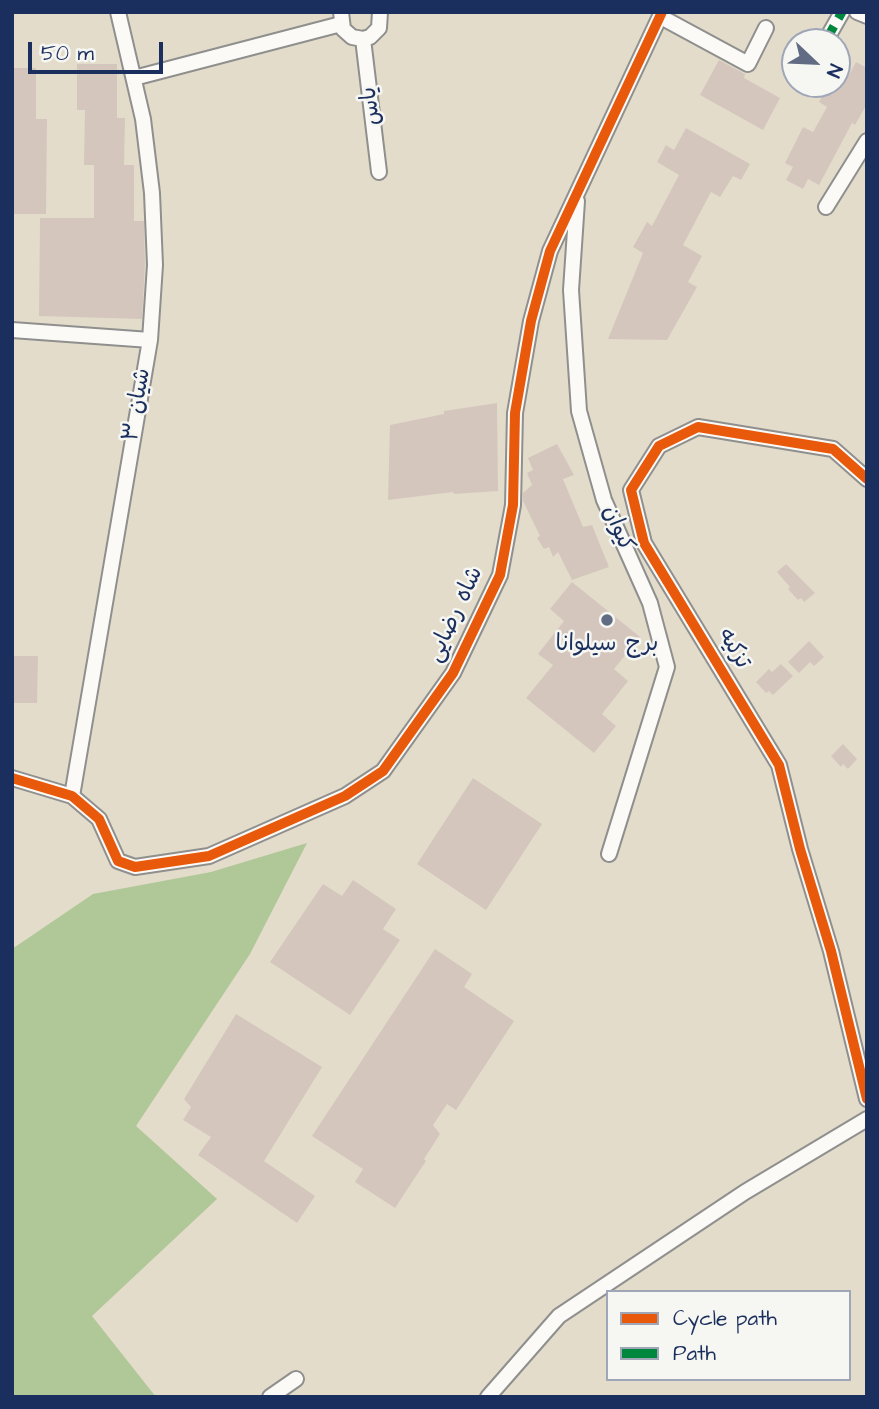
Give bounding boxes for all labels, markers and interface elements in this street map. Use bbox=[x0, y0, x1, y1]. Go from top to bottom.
scale bar bbox=[32, 28, 166, 72]
north arrow bbox=[781, 28, 851, 98]
text: 50 m bbox=[41, 39, 94, 68]
text: N bbox=[819, 60, 849, 81]
street label: یاس bbox=[356, 85, 388, 127]
street label: شیان ۳ bbox=[118, 366, 158, 444]
street label: کیوان bbox=[595, 502, 639, 556]
street label: شاه رضایی bbox=[422, 563, 490, 667]
marker: برج سیلوانا bbox=[599, 612, 615, 628]
street label: تزکیه bbox=[711, 624, 755, 674]
place label: برج سیلوانا bbox=[556, 631, 658, 659]
legend bbox=[606, 1290, 851, 1381]
text: Cycle path bbox=[673, 1304, 777, 1333]
text: Path bbox=[673, 1339, 716, 1368]

